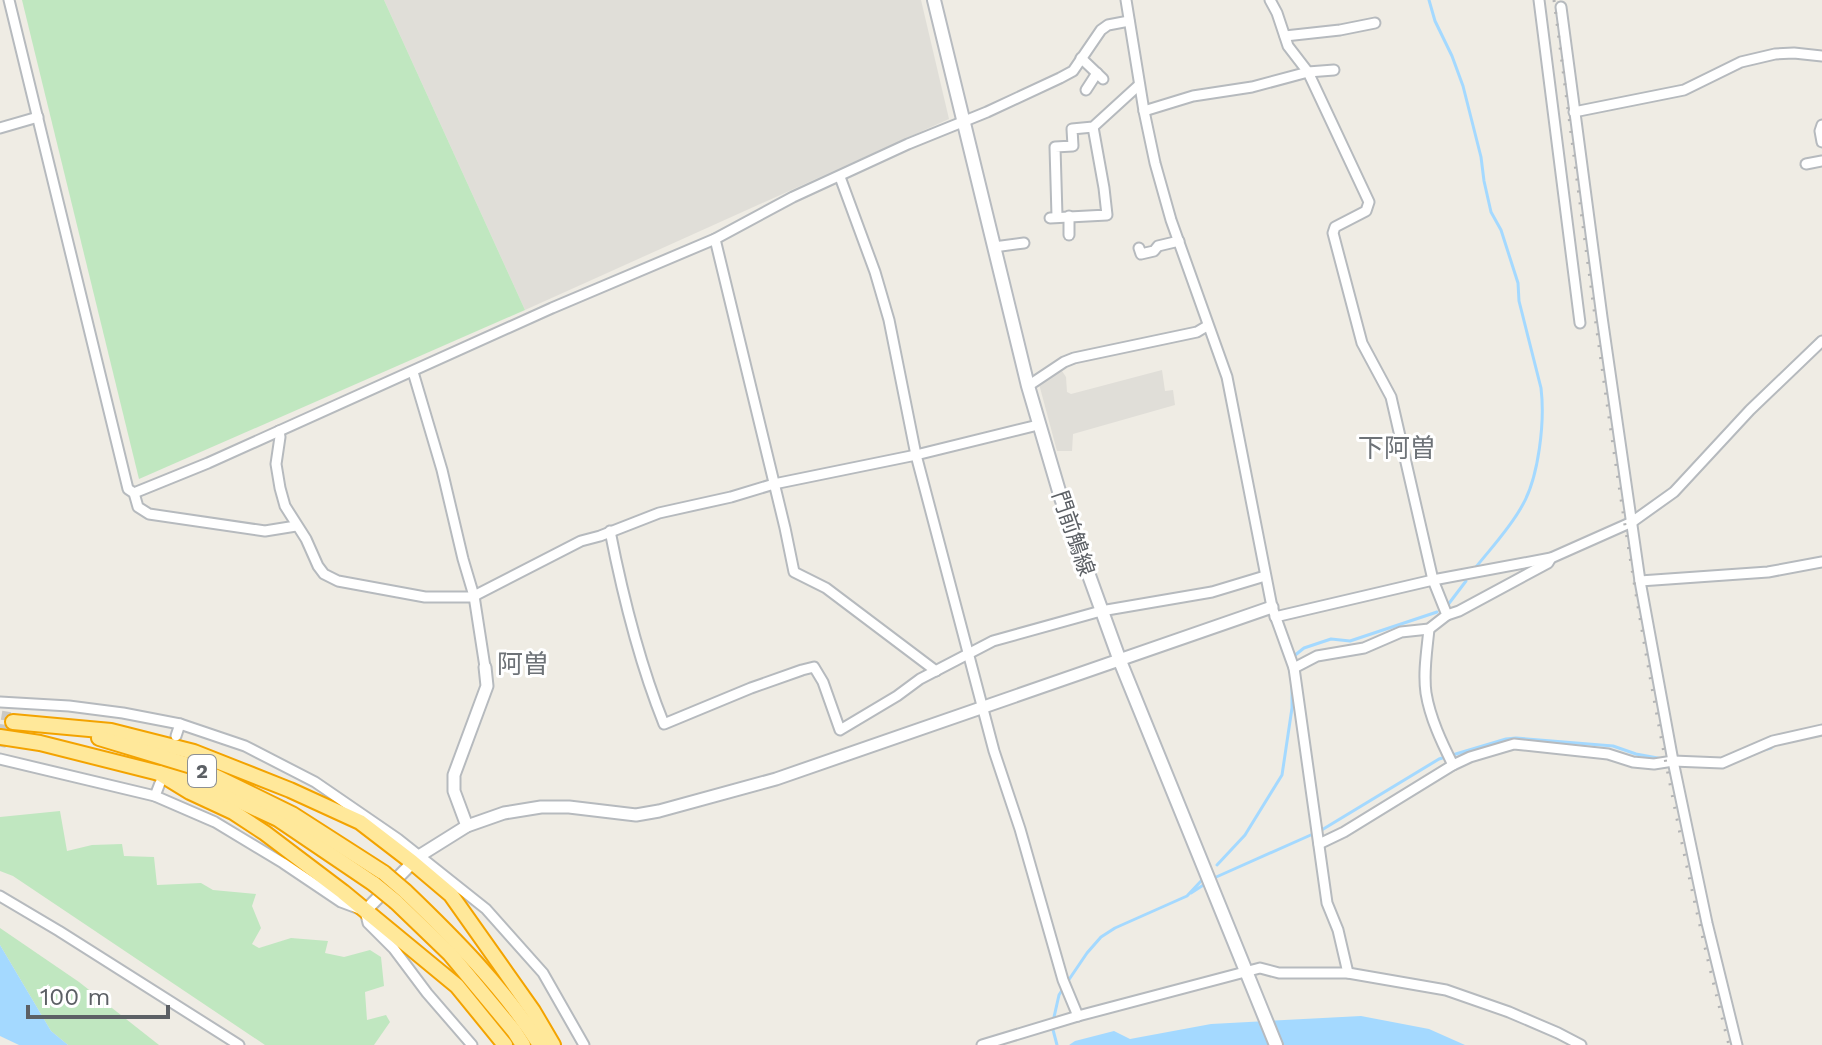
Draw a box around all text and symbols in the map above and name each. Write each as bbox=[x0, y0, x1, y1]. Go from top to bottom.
district label: 下阿曽 bbox=[1358, 433, 1436, 463]
street label: 門前鵤線 bbox=[1047, 487, 1100, 579]
district label: 阿曽 bbox=[497, 649, 549, 679]
road number: 2 bbox=[188, 755, 216, 787]
scale bar bbox=[28, 969, 168, 1019]
text: 100 m bbox=[40, 983, 110, 1011]

